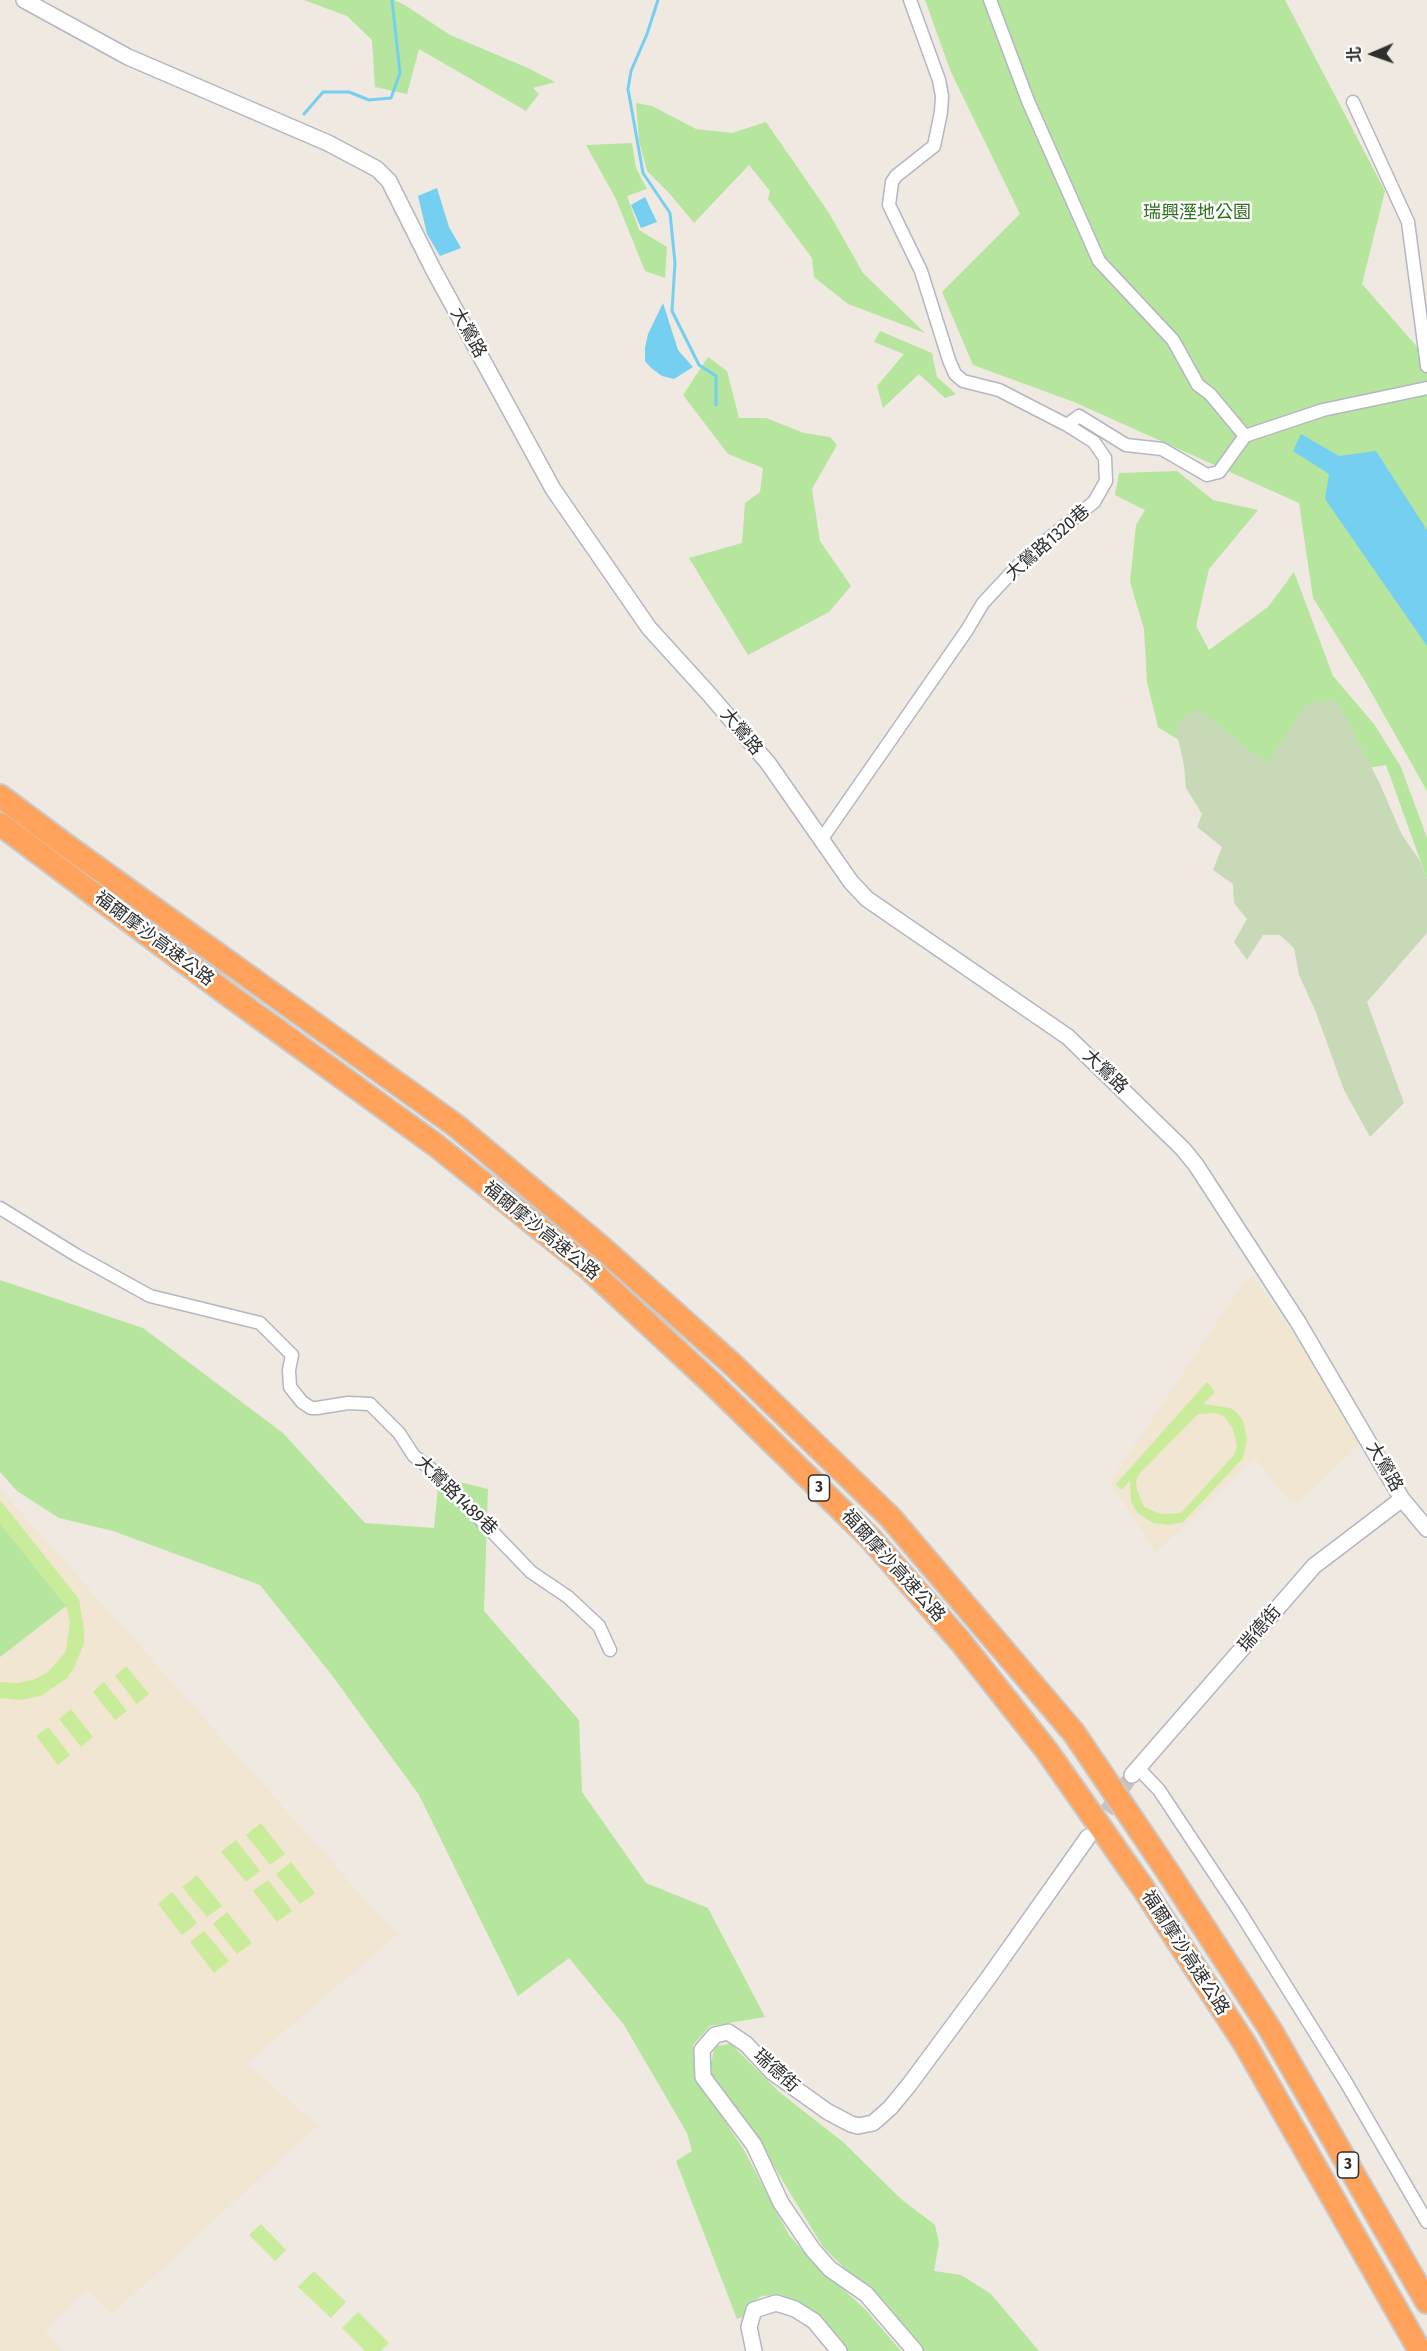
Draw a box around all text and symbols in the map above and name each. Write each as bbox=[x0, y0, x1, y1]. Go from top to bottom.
north arrow bbox=[1343, 24, 1403, 84]
text: 北 bbox=[1345, 46, 1364, 63]
park label: 瑞興溼地公園 bbox=[1143, 202, 1251, 224]
street label: 大鶯路 bbox=[445, 304, 491, 362]
street label: 大鶯路1320巷 bbox=[1002, 501, 1094, 585]
street label: 大鶯路 bbox=[715, 704, 767, 760]
street label: 福爾摩沙高速公路 bbox=[90, 887, 218, 991]
street label: 大鶯路 bbox=[1078, 1045, 1132, 1099]
street label: 福爾摩沙高速公路 bbox=[478, 1177, 604, 1285]
street label: 大鶯路 bbox=[1361, 1438, 1407, 1496]
street label: 大鶯路1489巷 bbox=[411, 1452, 501, 1540]
road number: 3 bbox=[808, 1475, 830, 1501]
street label: 福爾摩沙高速公路 bbox=[837, 1505, 949, 1627]
street label: 瑞德街 bbox=[1234, 1602, 1286, 1656]
street label: 福爾摩沙高速公路 bbox=[1137, 1887, 1233, 2019]
street label: 瑞德街 bbox=[749, 2045, 803, 2097]
road number: 3 bbox=[1338, 2152, 1358, 2178]

